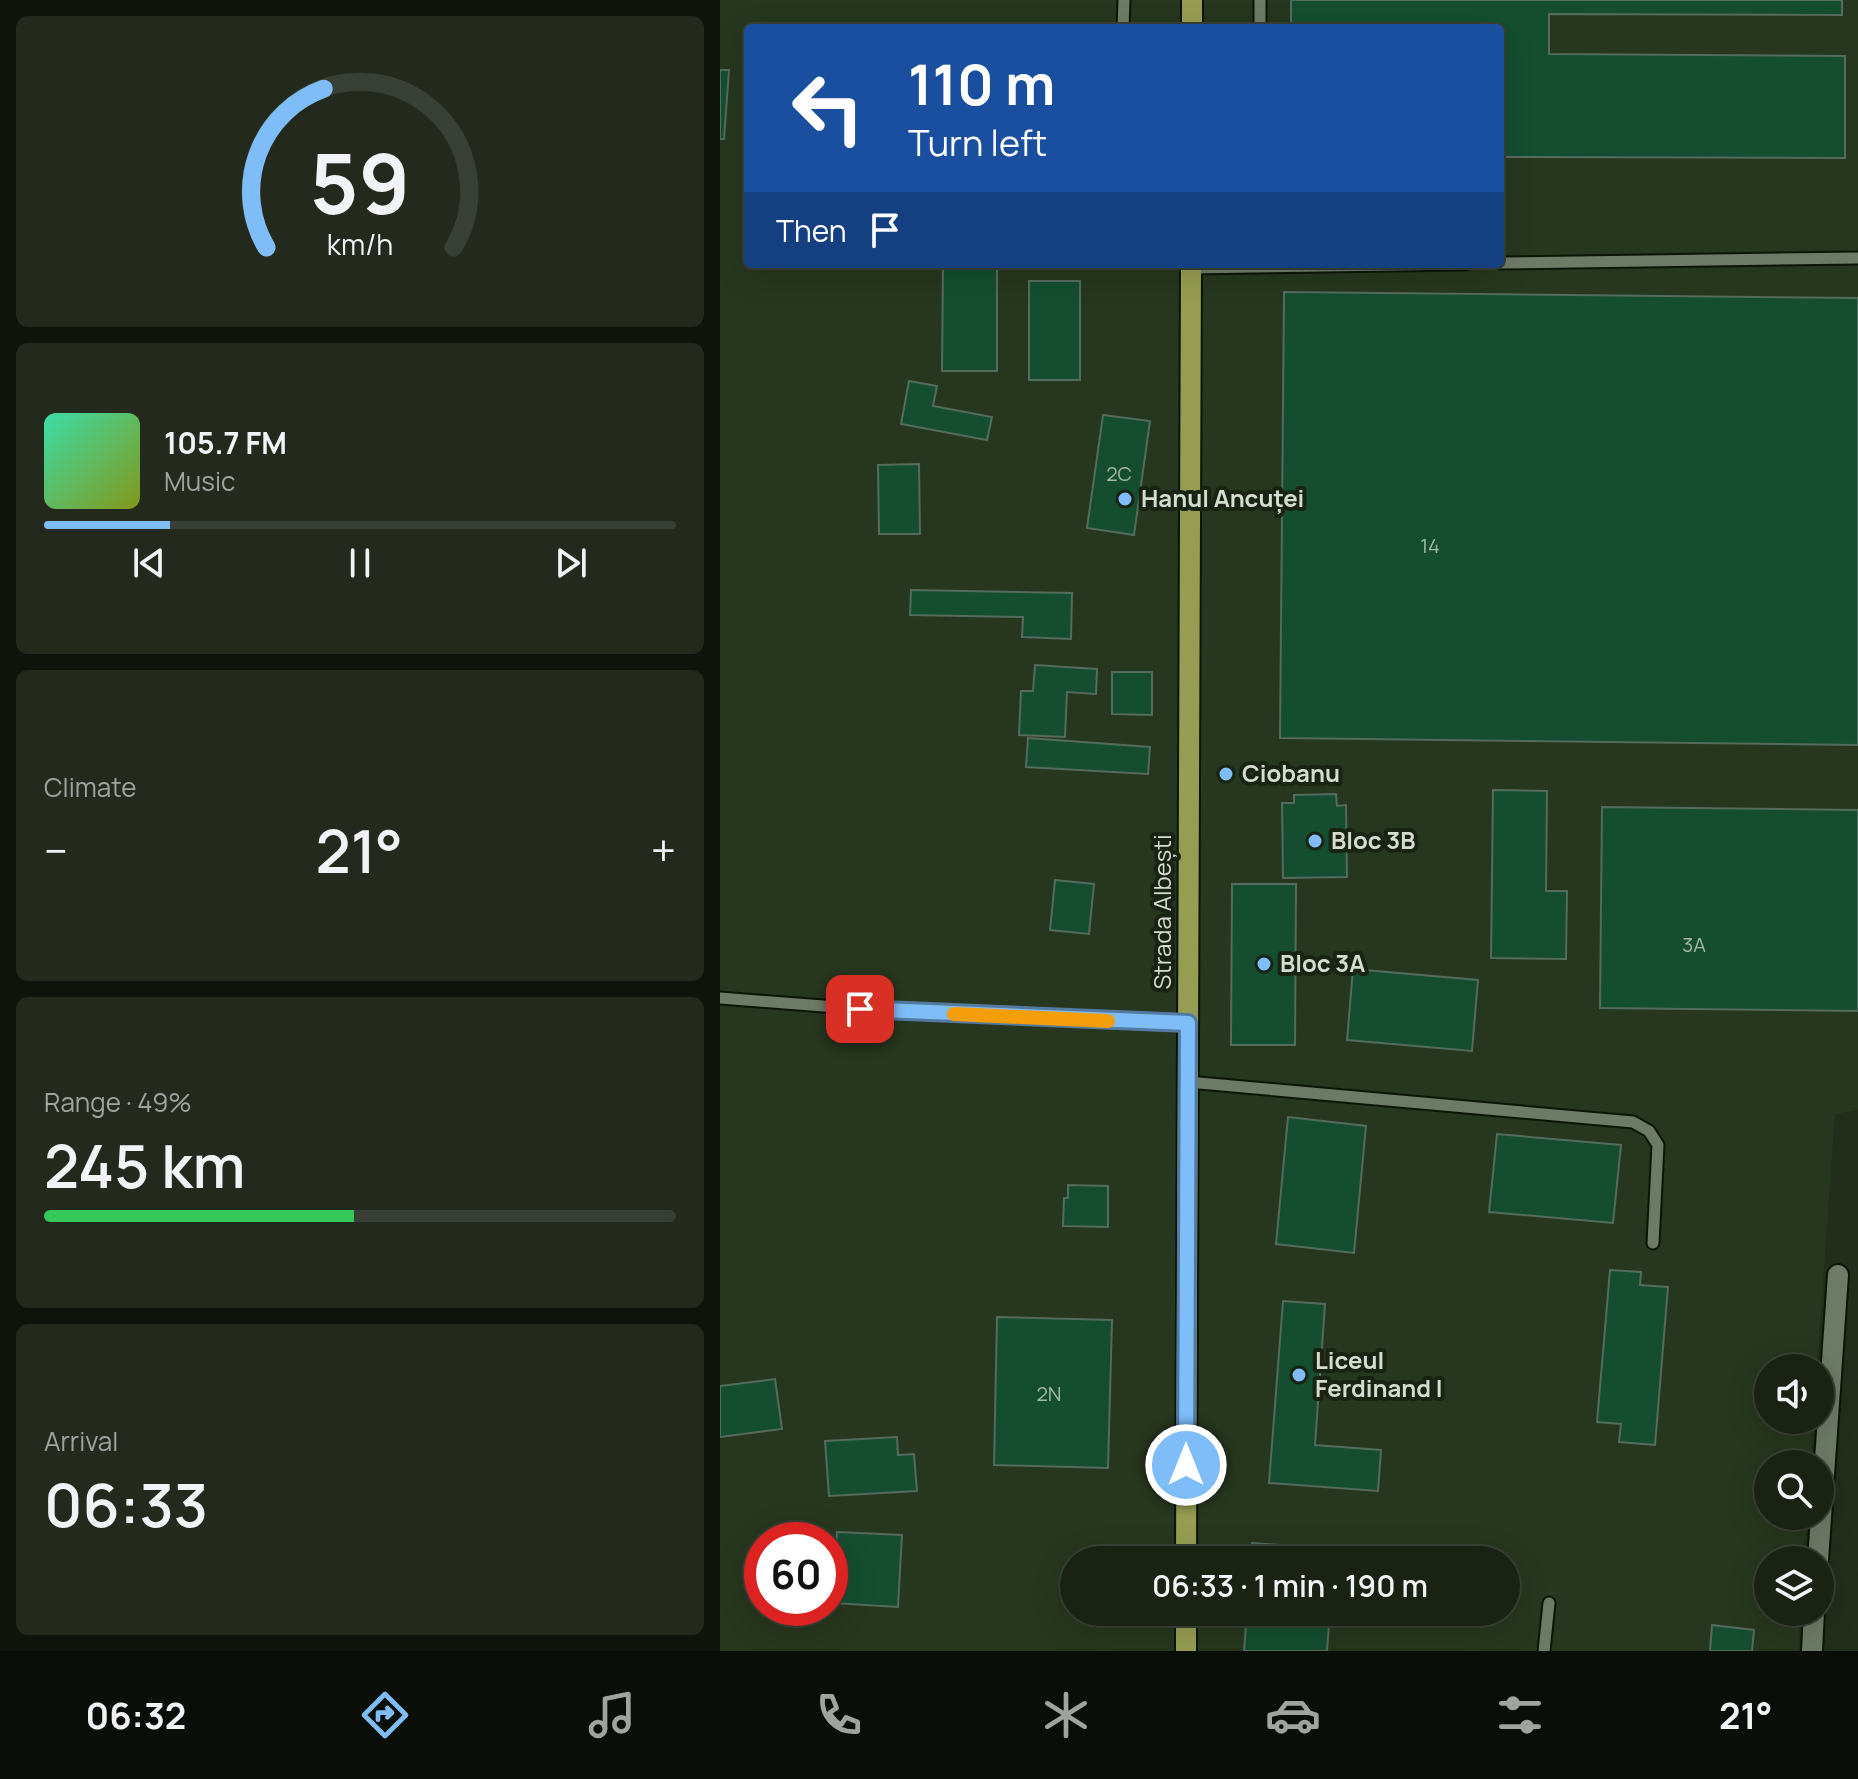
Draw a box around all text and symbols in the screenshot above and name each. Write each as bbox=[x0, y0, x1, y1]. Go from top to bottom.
text: 110 m bbox=[908, 45, 1055, 122]
icon: left bbox=[776, 56, 880, 160]
text: Turn left bbox=[908, 118, 1047, 167]
text: 59 bbox=[310, 124, 410, 238]
icon: arrive bbox=[863, 208, 907, 252]
text: Then bbox=[776, 210, 847, 251]
text: km/h bbox=[327, 225, 393, 264]
text: 105.7 FM bbox=[164, 422, 287, 463]
house number: 2C bbox=[1106, 460, 1132, 487]
text: Music bbox=[164, 463, 235, 499]
place label: Hanul Ancuței bbox=[1141, 481, 1304, 514]
marker: Hanul Ancuței bbox=[1116, 490, 1134, 508]
house number: 14 bbox=[1420, 532, 1440, 559]
icon: previous bbox=[127, 541, 171, 585]
icon: pause bbox=[338, 541, 382, 585]
icon: next bbox=[549, 541, 593, 585]
place label: Ciobanu bbox=[1242, 756, 1340, 789]
marker: Ciobanu bbox=[1217, 765, 1235, 783]
text: Climate bbox=[44, 769, 136, 805]
text: 21° bbox=[315, 809, 403, 891]
text: − bbox=[44, 820, 68, 880]
text: + bbox=[651, 820, 676, 880]
place label: Bloc 3B bbox=[1331, 823, 1415, 856]
marker: Bloc 3B bbox=[1306, 832, 1324, 850]
street label: Strada Albești bbox=[1145, 834, 1178, 990]
house number: 3A bbox=[1682, 931, 1706, 958]
place label: Bloc 3A bbox=[1280, 946, 1365, 979]
marker: Bloc 3A bbox=[1255, 955, 1273, 973]
pin bbox=[826, 975, 894, 1043]
icon: arrive bbox=[838, 987, 882, 1031]
text: Range · 49% bbox=[44, 1084, 192, 1120]
text: 245 km bbox=[44, 1124, 246, 1206]
place label: Liceul Ferdinand I bbox=[1315, 1343, 1443, 1404]
map controls bbox=[1754, 1354, 1834, 1626]
button: sound bbox=[1754, 1354, 1834, 1434]
marker: Liceul Ferdinand I bbox=[1290, 1366, 1308, 1384]
house number: 2N bbox=[1036, 1380, 1062, 1407]
text: Arrival bbox=[44, 1423, 118, 1459]
position arrow bbox=[1144, 1423, 1228, 1507]
button: search bbox=[1754, 1450, 1834, 1530]
text: 06:33 bbox=[44, 1463, 208, 1545]
speed limit sign: 60 bbox=[744, 1522, 848, 1626]
button: layers bbox=[1754, 1546, 1834, 1626]
text: 06:33 · 1 min · 190 m bbox=[1152, 1565, 1428, 1606]
icon: directions bbox=[357, 1687, 413, 1743]
icon: music bbox=[584, 1687, 640, 1743]
icon: phone bbox=[811, 1687, 867, 1743]
icon: climate bbox=[1038, 1687, 1094, 1743]
icon: car bbox=[1265, 1687, 1321, 1743]
icon: filters bbox=[1492, 1687, 1548, 1743]
text: 06:32 bbox=[85, 1691, 186, 1740]
text: 21° bbox=[1719, 1691, 1772, 1740]

